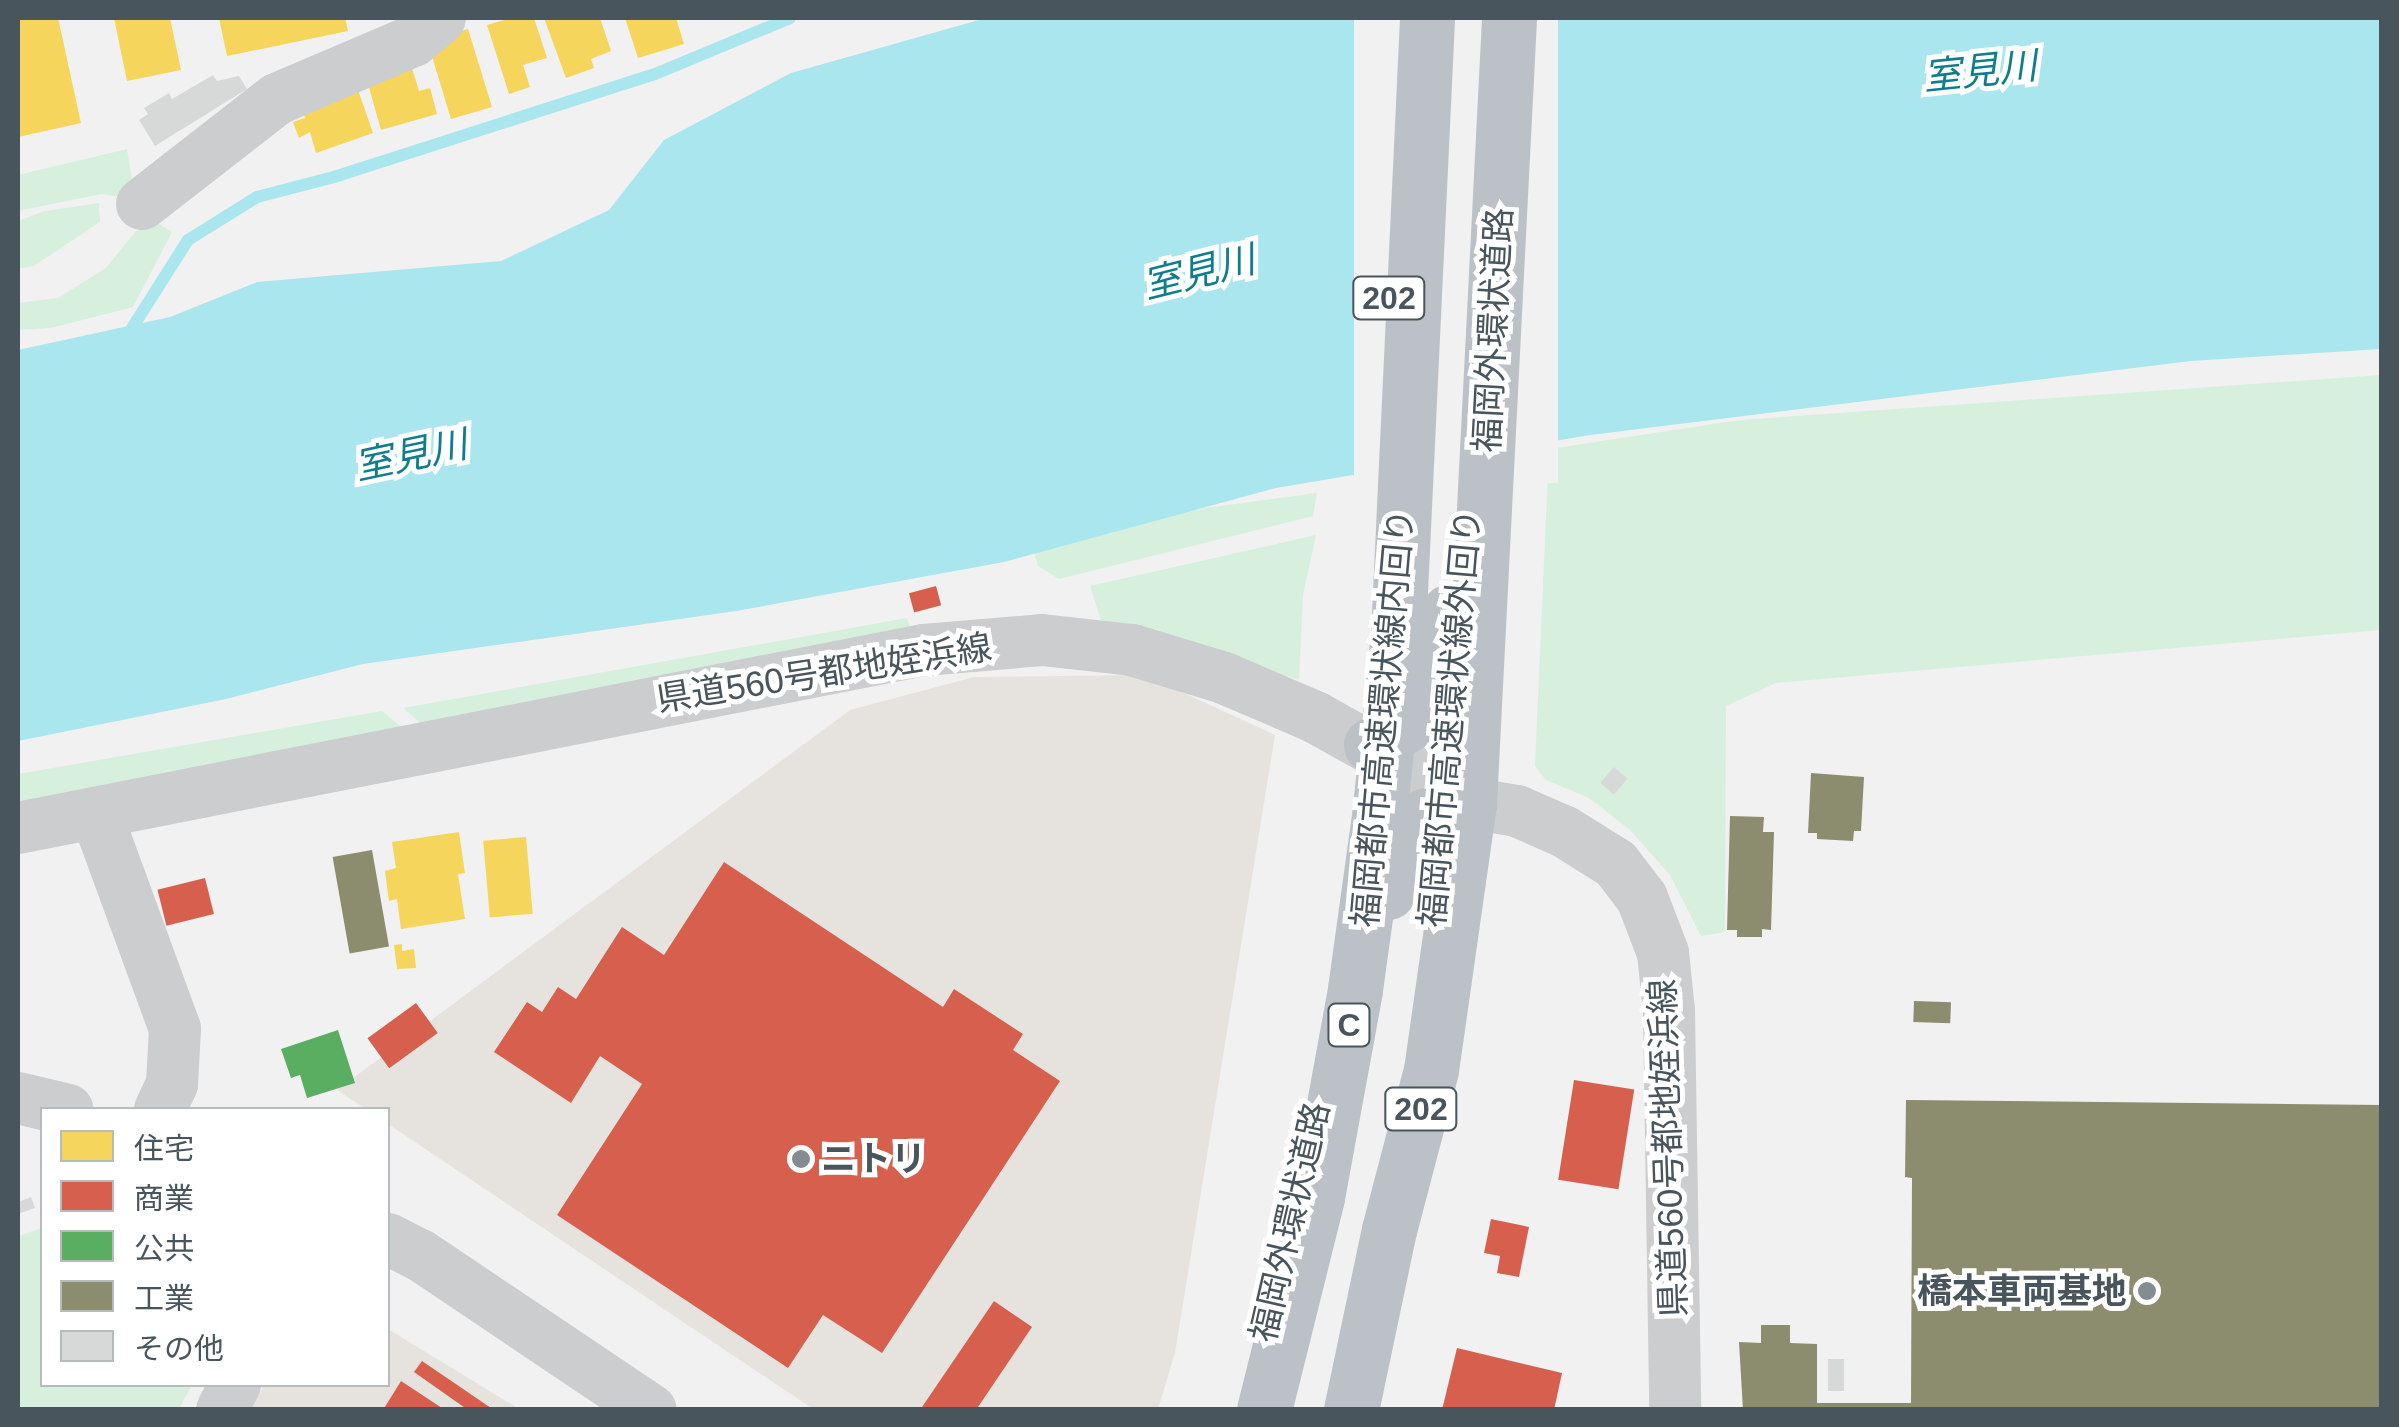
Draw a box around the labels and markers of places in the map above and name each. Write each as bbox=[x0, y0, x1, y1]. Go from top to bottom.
place label: ニトリ bbox=[821, 1138, 926, 1180]
marker: ニトリ bbox=[790, 1148, 812, 1170]
place label: 橋本車両基地 bbox=[1917, 1270, 2127, 1312]
marker: 橋本車両基地 bbox=[2136, 1280, 2158, 1302]

